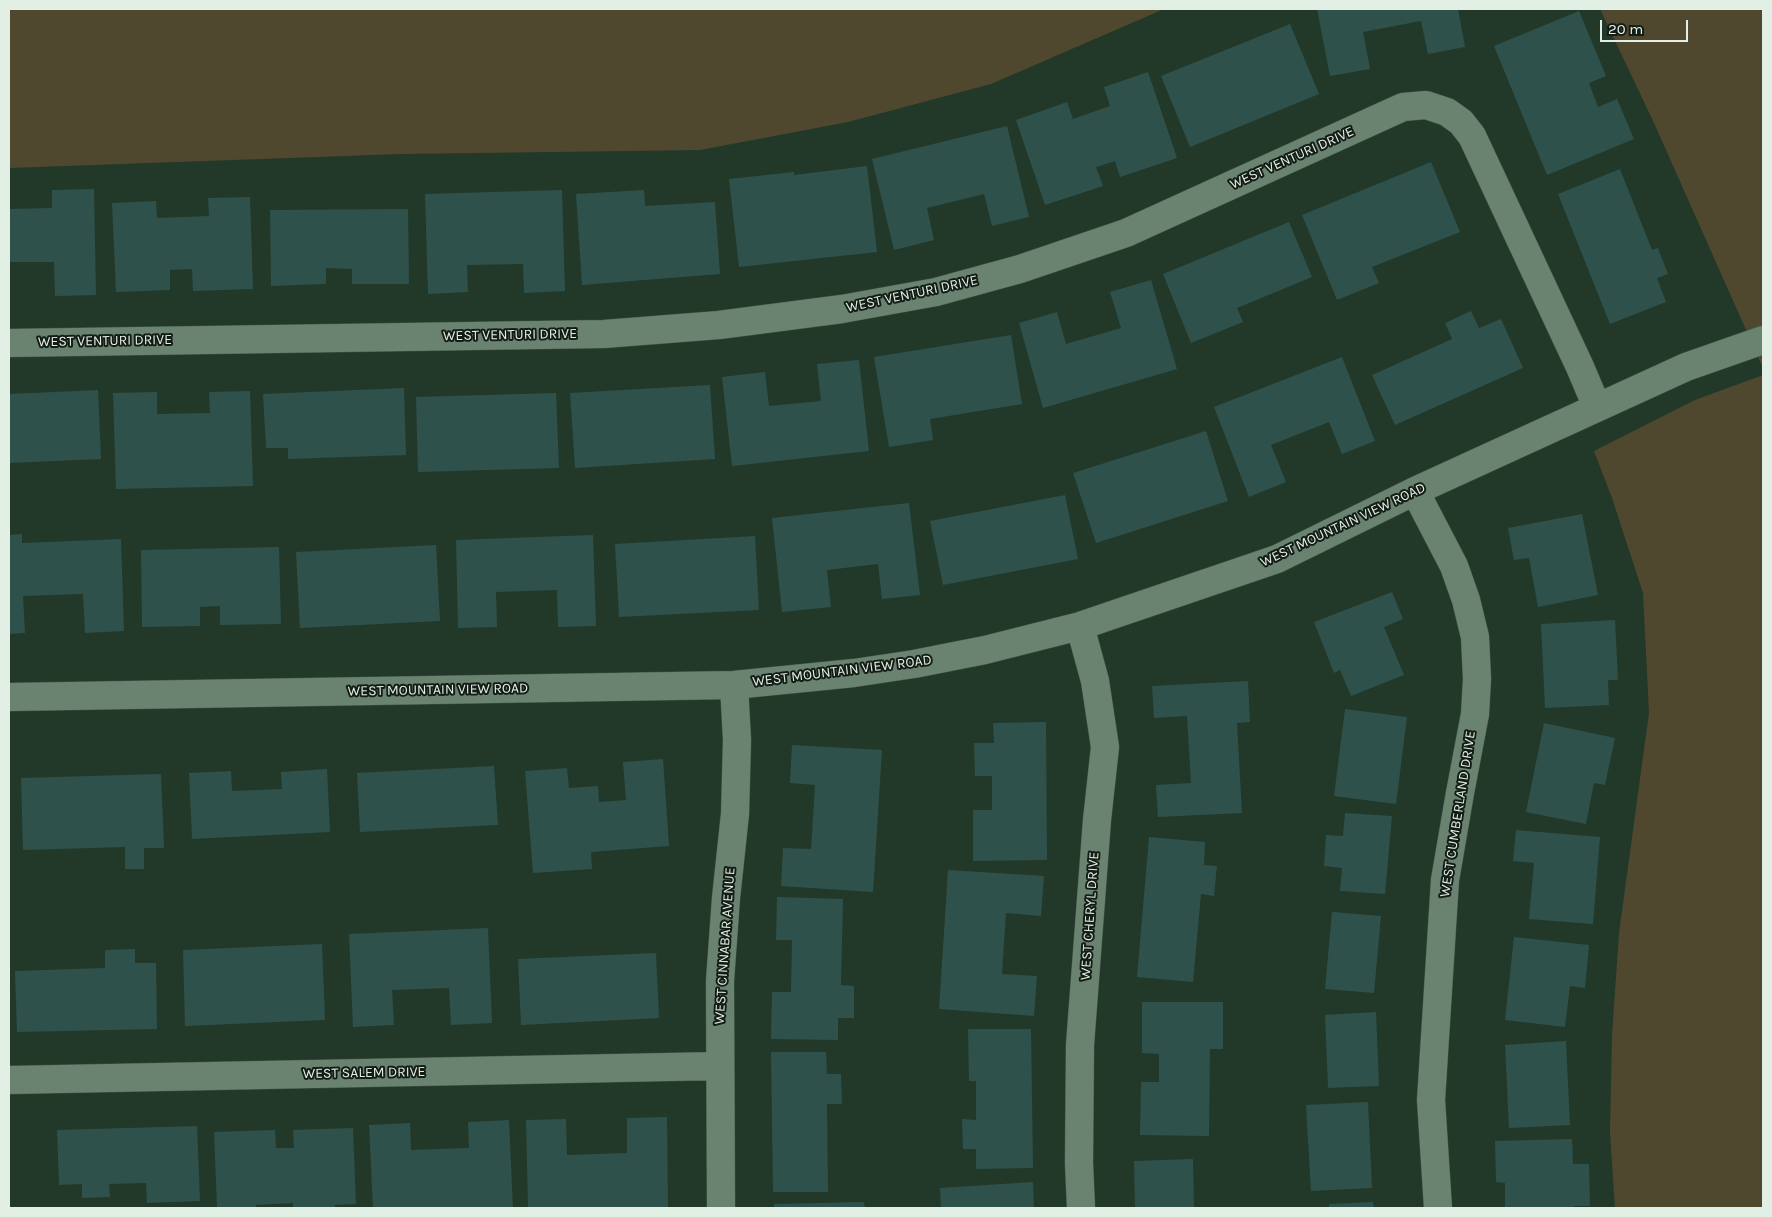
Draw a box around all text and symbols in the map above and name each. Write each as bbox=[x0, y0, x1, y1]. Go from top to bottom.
scale bar bbox=[1602, 10, 1690, 42]
text: 20 m bbox=[1608, 20, 1643, 38]
street label: WEST VENTURI DRIVE bbox=[1227, 123, 1357, 193]
street label: WEST VENTURI DRIVE bbox=[845, 272, 979, 316]
street label: WEST VENTURI DRIVE bbox=[443, 325, 577, 345]
street label: WEST VENTURI DRIVE bbox=[38, 331, 172, 351]
street label: WEST MOUNTAIN VIEW ROAD bbox=[1258, 479, 1428, 571]
street label: WEST MOUNTAIN VIEW ROAD bbox=[751, 652, 933, 690]
street label: WEST MOUNTAIN VIEW ROAD bbox=[348, 680, 528, 700]
street label: WEST CUMBERLAND DRIVE bbox=[1437, 730, 1479, 898]
street label: WEST CHERYL DRIVE bbox=[1077, 851, 1103, 981]
street label: WEST CINNABAR AVENUE bbox=[711, 867, 739, 1025]
street label: WEST SALEM DRIVE bbox=[302, 1064, 426, 1082]

